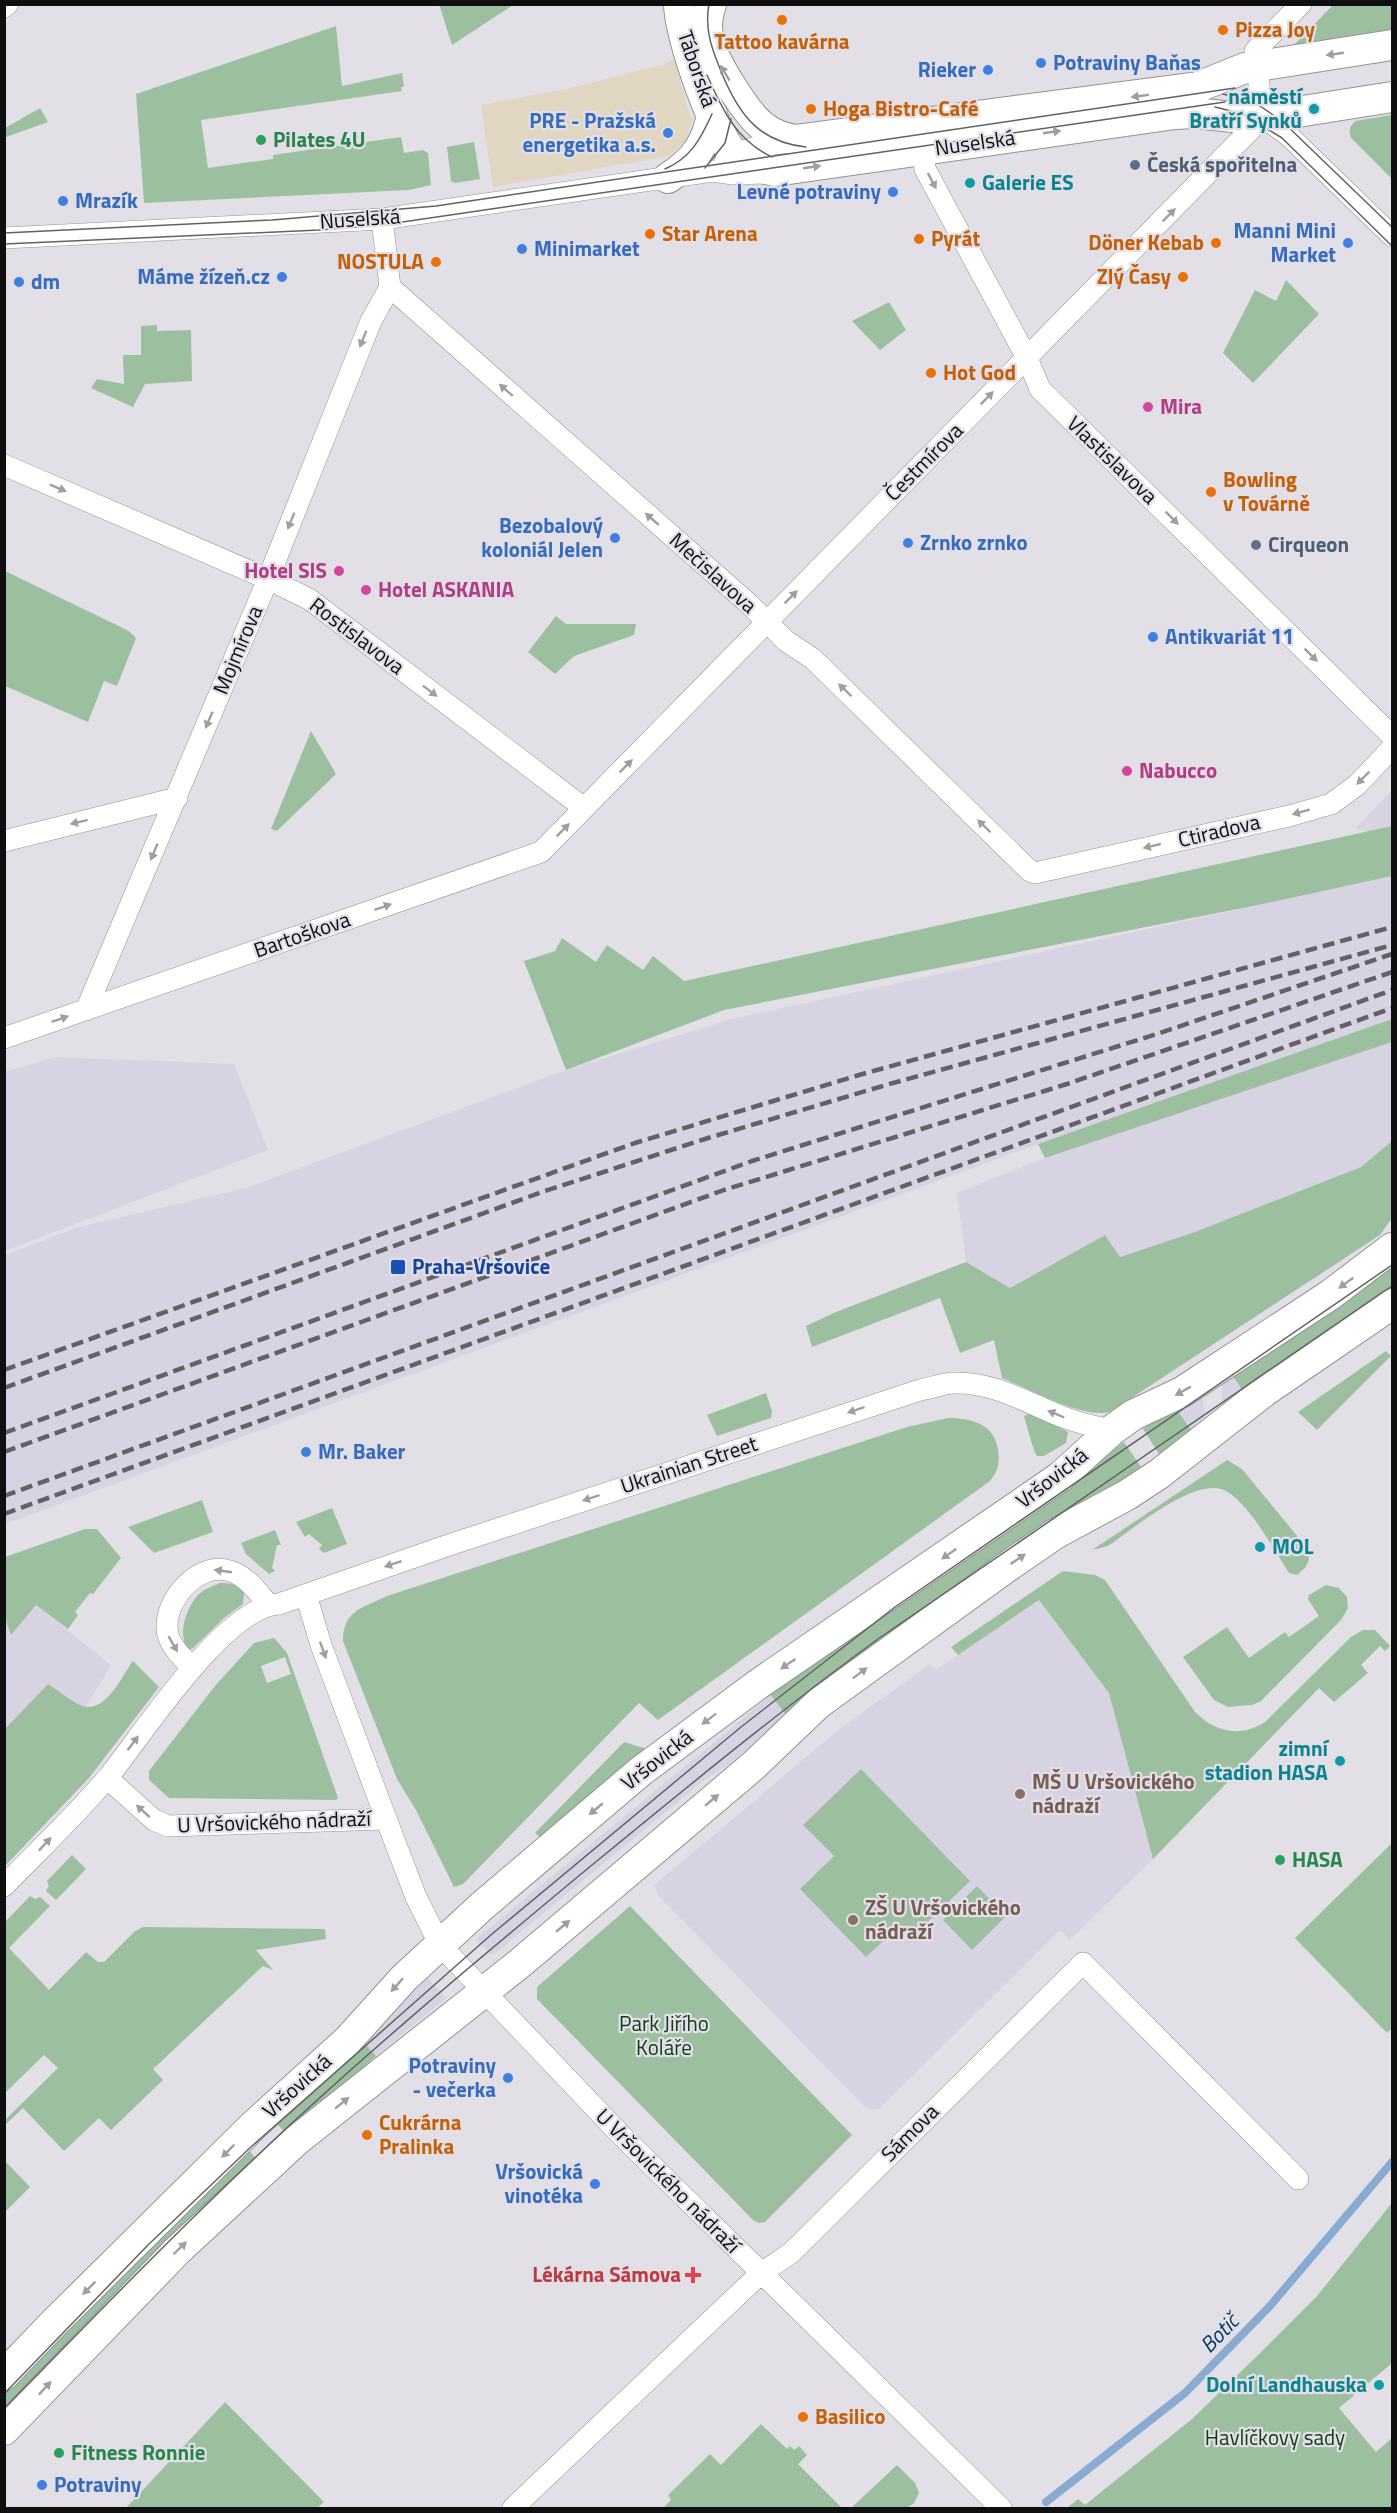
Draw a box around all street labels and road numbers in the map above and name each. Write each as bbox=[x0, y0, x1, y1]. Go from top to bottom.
street label: Táborská bbox=[670, 26, 726, 112]
street label: Nuselská bbox=[933, 120, 1018, 163]
street label: Nuselská bbox=[318, 199, 402, 237]
street label: Vlastislavova bbox=[1060, 408, 1166, 511]
street label: Čestmírova bbox=[877, 414, 970, 508]
street label: Mečislavova bbox=[663, 524, 765, 621]
street label: Rostislavova bbox=[303, 589, 412, 682]
street label: Mojmírova bbox=[204, 600, 270, 699]
street label: Ctiradova bbox=[1174, 805, 1264, 855]
street label: Bartoškova bbox=[249, 902, 355, 965]
street label: Ukrainian Street bbox=[616, 1427, 762, 1501]
street label: Vršovická bbox=[1008, 1438, 1095, 1516]
street label: Vršovická bbox=[613, 1720, 700, 1798]
street label: U Vršovického nádraží bbox=[177, 1802, 373, 1840]
street label: Vršovická bbox=[254, 2045, 339, 2125]
street label: Sámova bbox=[873, 2096, 946, 2169]
street label: U Vršovického nádraží bbox=[589, 2100, 750, 2261]

